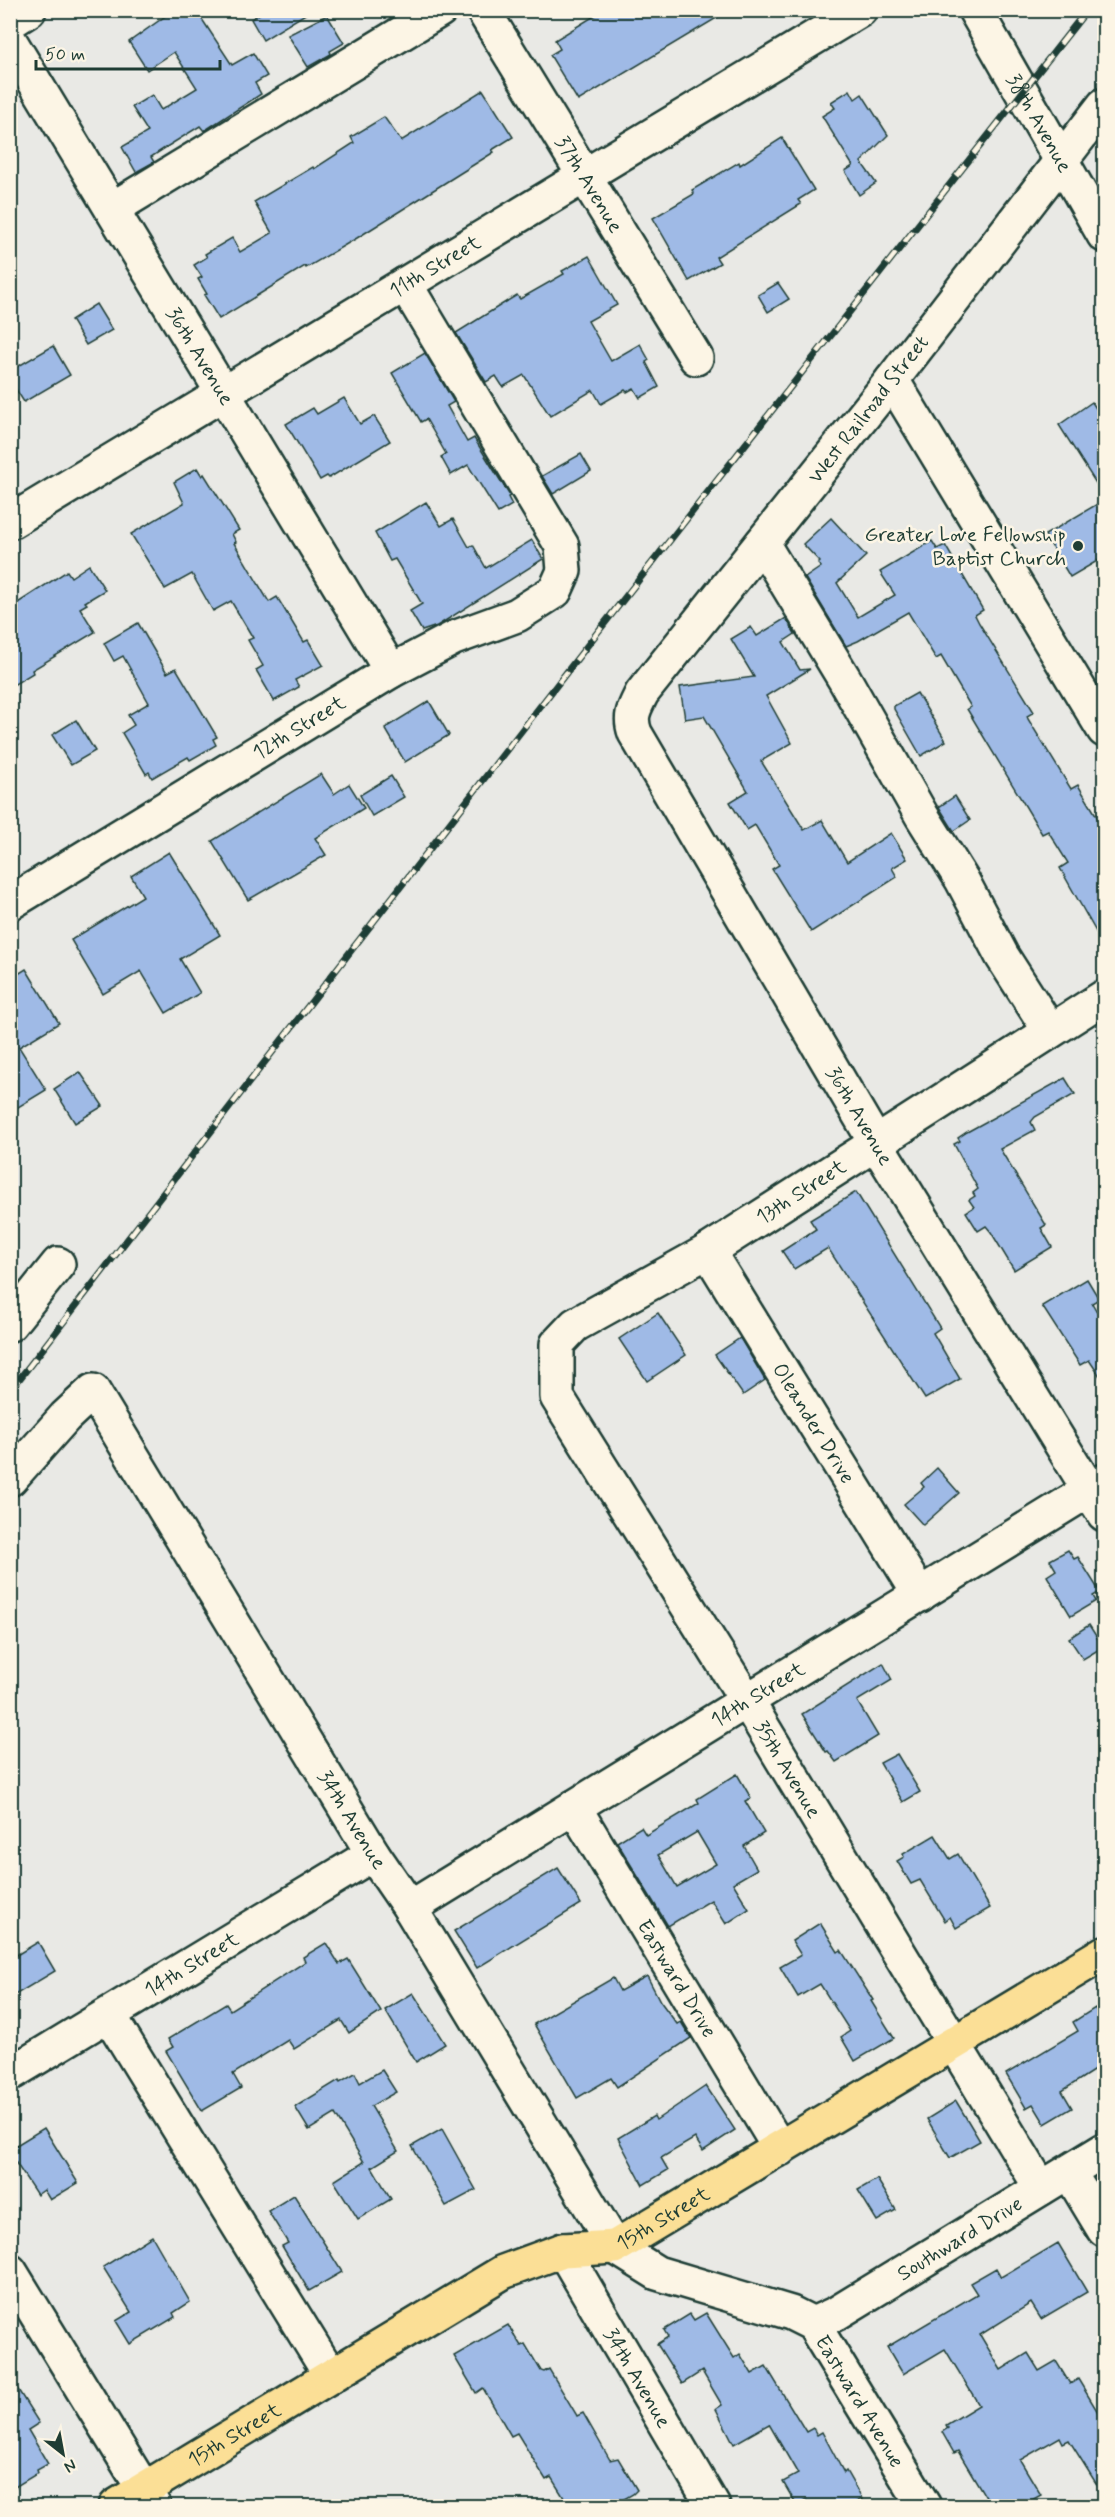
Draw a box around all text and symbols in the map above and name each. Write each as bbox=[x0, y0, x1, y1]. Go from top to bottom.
scale bar bbox=[36, 33, 220, 71]
text: 50 m bbox=[45, 43, 85, 67]
street label: 38th Avenue bbox=[999, 68, 1078, 178]
street label: 37th Avenue bbox=[548, 131, 629, 238]
street label: 11th Street bbox=[384, 228, 487, 305]
street label: 36th Avenue bbox=[159, 302, 240, 411]
street label: West Railroad Street bbox=[802, 330, 936, 490]
place label: Greater Love Fellowship Baptist Church bbox=[864, 521, 1066, 573]
marker: Greater Love Fellowship Baptist Church bbox=[1071, 539, 1085, 553]
street label: 12th Street bbox=[248, 689, 351, 767]
street label: 36th Avenue bbox=[819, 1062, 899, 1171]
street label: 13th Street bbox=[751, 1153, 852, 1232]
street label: Oleander Drive bbox=[765, 1358, 861, 1489]
street label: 14th Street bbox=[706, 1655, 811, 1735]
street label: 35th Avenue bbox=[747, 1715, 827, 1824]
street label: 34th Avenue bbox=[311, 1765, 393, 1875]
street label: Eastward Drive bbox=[630, 1914, 723, 2043]
street label: 14th Street bbox=[139, 1925, 245, 2004]
street label: 15th Street bbox=[611, 2180, 716, 2258]
street label: Southward Drive bbox=[892, 2190, 1028, 2288]
street label: 34th Avenue bbox=[597, 2323, 677, 2433]
street label: Eastward Avenue bbox=[808, 2330, 910, 2473]
street label: 15th Street bbox=[183, 2396, 287, 2474]
north arrow bbox=[33, 2424, 93, 2484]
text: N bbox=[60, 2454, 80, 2477]

